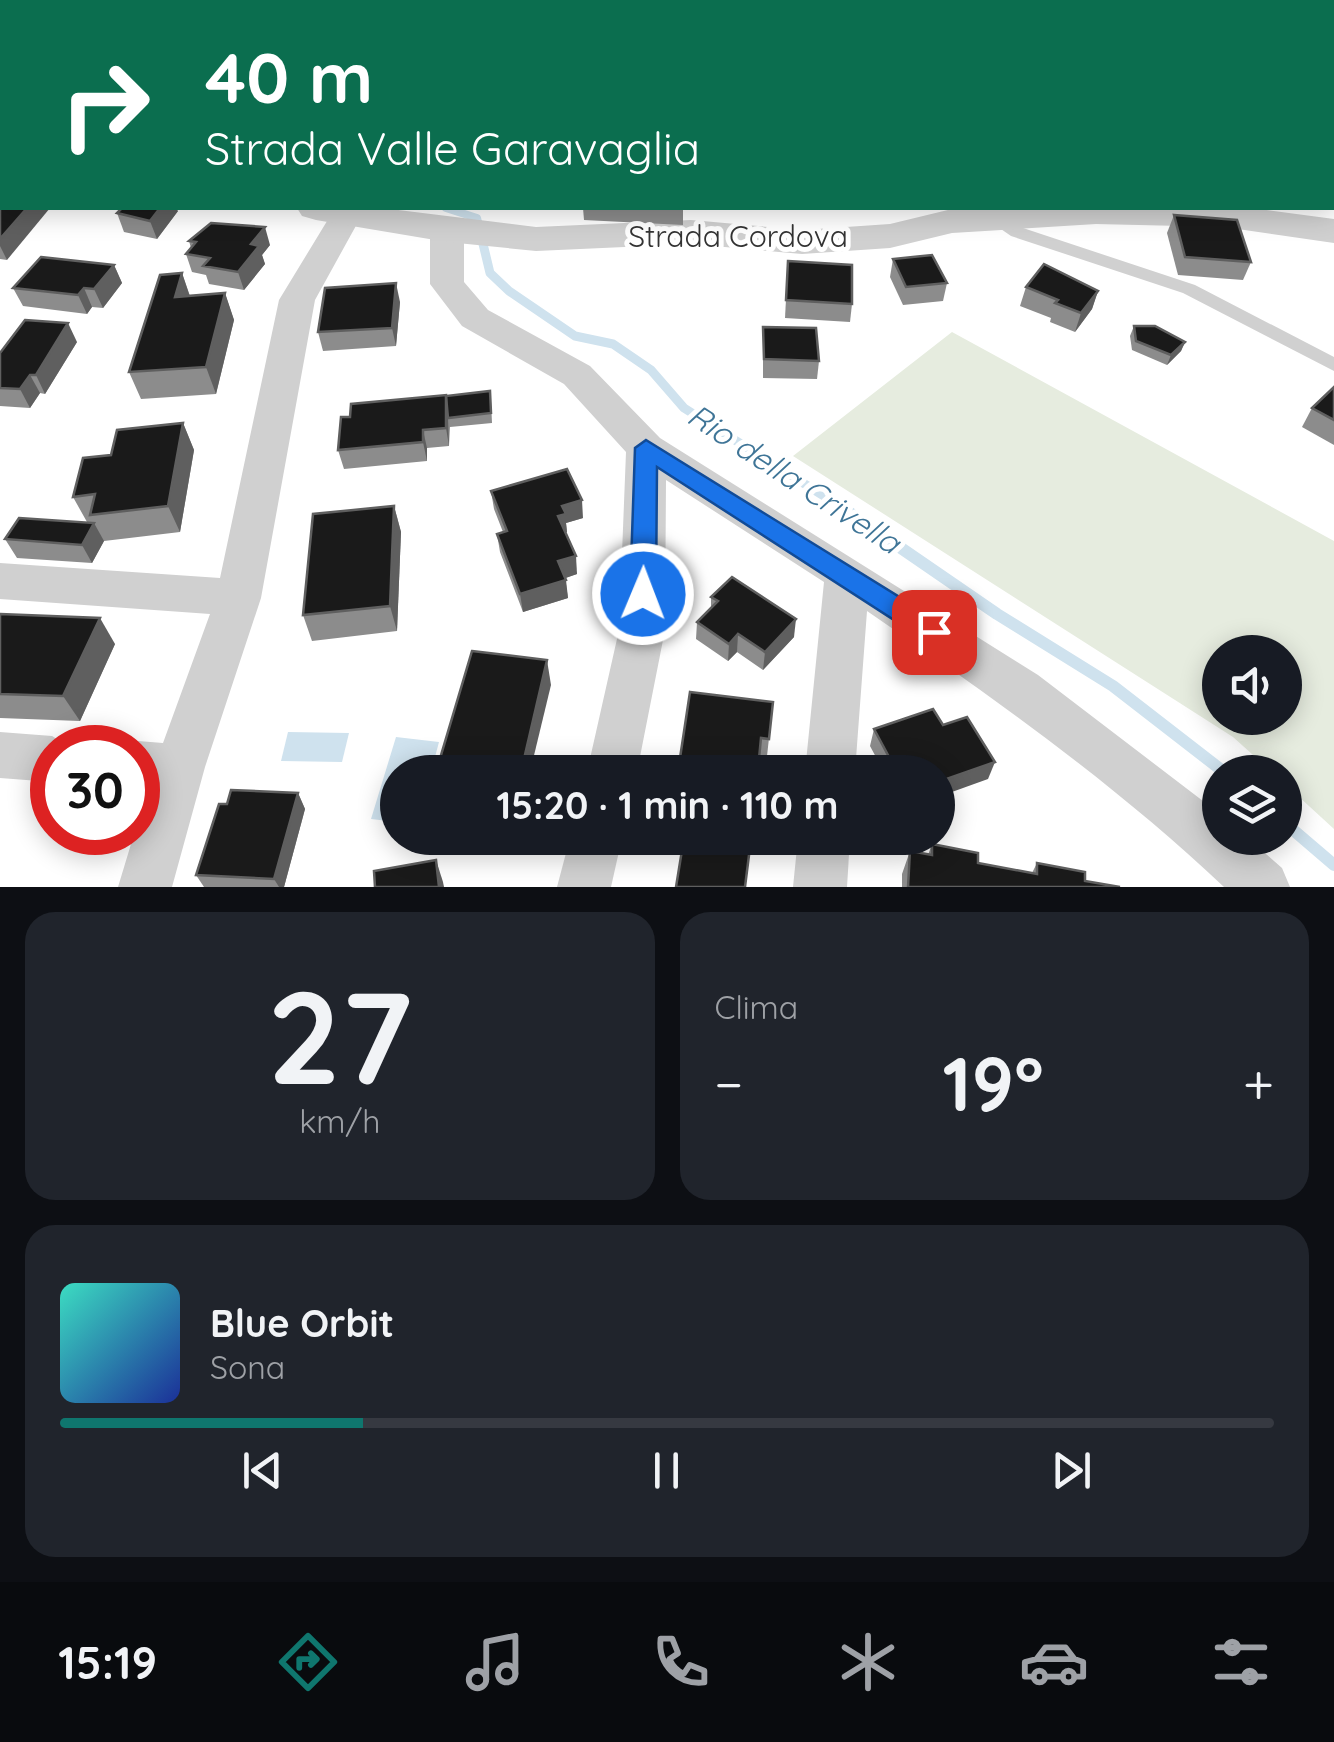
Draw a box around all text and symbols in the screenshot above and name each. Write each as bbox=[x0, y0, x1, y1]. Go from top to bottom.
text: 40 m bbox=[205, 33, 373, 121]
icon: right bbox=[40, 40, 170, 170]
text: Strada Valle Garavaglia bbox=[205, 120, 700, 176]
street label: Strada Cordova bbox=[628, 217, 848, 255]
water label: Rio della Crivella bbox=[681, 394, 910, 563]
position arrow bbox=[591, 542, 695, 646]
pin bbox=[892, 590, 977, 675]
icon: arrive bbox=[907, 605, 962, 660]
map controls bbox=[1202, 635, 1302, 855]
button: sound bbox=[1202, 635, 1302, 735]
speed limit sign: 30 bbox=[30, 725, 160, 855]
button: layers bbox=[1202, 755, 1302, 855]
text: 15:20 · 1 min · 110 m bbox=[496, 781, 839, 829]
text: 27 bbox=[267, 954, 412, 1117]
text: Clima bbox=[715, 987, 798, 1027]
text: 19° bbox=[942, 1036, 1044, 1130]
text: − bbox=[715, 1049, 743, 1118]
text: + bbox=[1243, 1049, 1274, 1118]
text: km/h bbox=[299, 1101, 380, 1141]
text: Blue Orbit bbox=[210, 1299, 394, 1347]
text: Sona bbox=[210, 1347, 285, 1387]
icon: previous bbox=[235, 1443, 290, 1498]
icon: pause bbox=[639, 1443, 694, 1498]
icon: next bbox=[1044, 1443, 1099, 1498]
icon: directions bbox=[273, 1627, 343, 1697]
icon: music bbox=[460, 1627, 530, 1697]
icon: phone bbox=[646, 1627, 716, 1697]
icon: climate bbox=[833, 1627, 903, 1697]
icon: car bbox=[1019, 1627, 1089, 1697]
icon: filters bbox=[1206, 1627, 1276, 1697]
text: 15:19 bbox=[58, 1634, 157, 1690]

